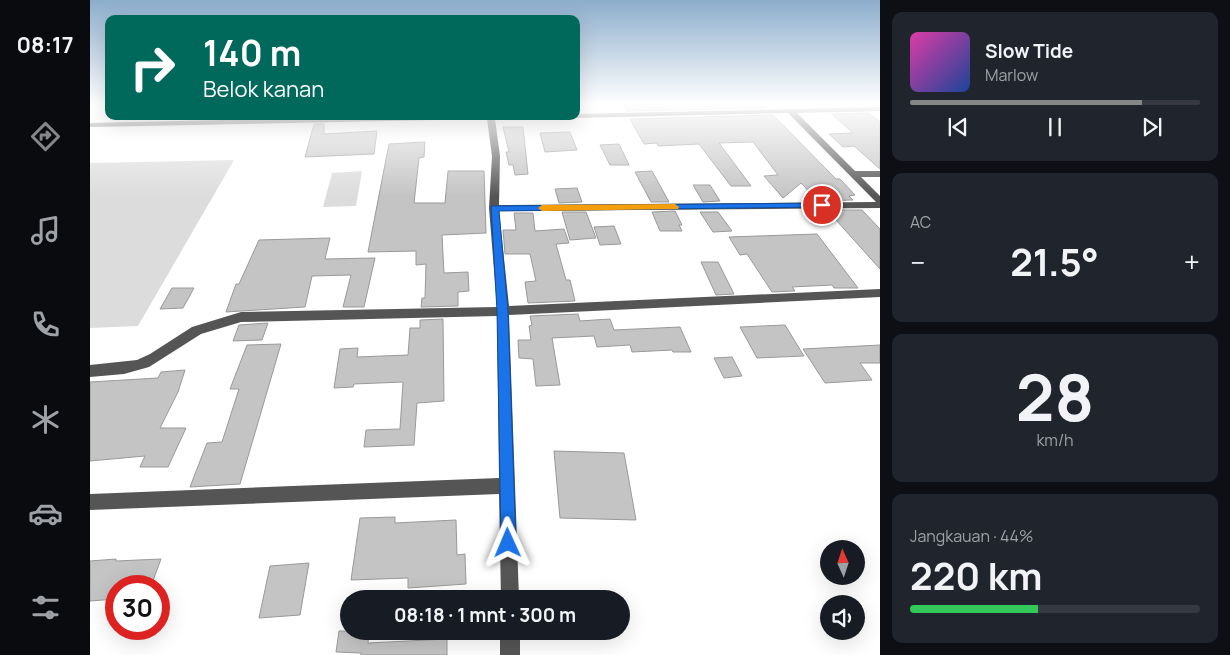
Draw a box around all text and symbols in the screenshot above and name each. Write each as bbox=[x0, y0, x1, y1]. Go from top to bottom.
text: 140 m bbox=[203, 29, 301, 77]
text: 08:17 bbox=[17, 30, 73, 60]
icon: right bbox=[120, 35, 185, 100]
text: Slow Tide bbox=[985, 38, 1073, 64]
text: Marlow bbox=[985, 64, 1038, 86]
text: Belok kanan bbox=[203, 74, 324, 104]
icon: previous bbox=[944, 113, 972, 141]
icon: pause bbox=[1041, 113, 1069, 141]
icon: next bbox=[1138, 113, 1166, 141]
icon: directions bbox=[28, 119, 63, 154]
pin bbox=[801, 184, 843, 226]
icon: arrive bbox=[808, 191, 836, 219]
text: AC bbox=[910, 211, 931, 233]
icon: music bbox=[28, 213, 63, 248]
text: 21.5° bbox=[1010, 235, 1099, 287]
text: − bbox=[910, 243, 925, 281]
text: + bbox=[1184, 243, 1200, 281]
icon: phone bbox=[28, 307, 63, 342]
text: 28 bbox=[1016, 352, 1094, 441]
icon: climate bbox=[28, 402, 63, 437]
text: km/h bbox=[1036, 429, 1074, 451]
icon: car bbox=[28, 496, 63, 531]
position arrow bbox=[481, 516, 533, 568]
text: Jangkauan · 44% bbox=[910, 525, 1033, 547]
north arrow bbox=[820, 540, 865, 585]
map controls bbox=[820, 540, 865, 640]
text: 220 km bbox=[910, 549, 1042, 601]
speed limit sign: 30 bbox=[105, 575, 170, 640]
icon: filters bbox=[28, 590, 63, 625]
button: sound bbox=[820, 595, 865, 640]
text: 08:18 · 1 mnt · 300 m bbox=[394, 602, 576, 628]

